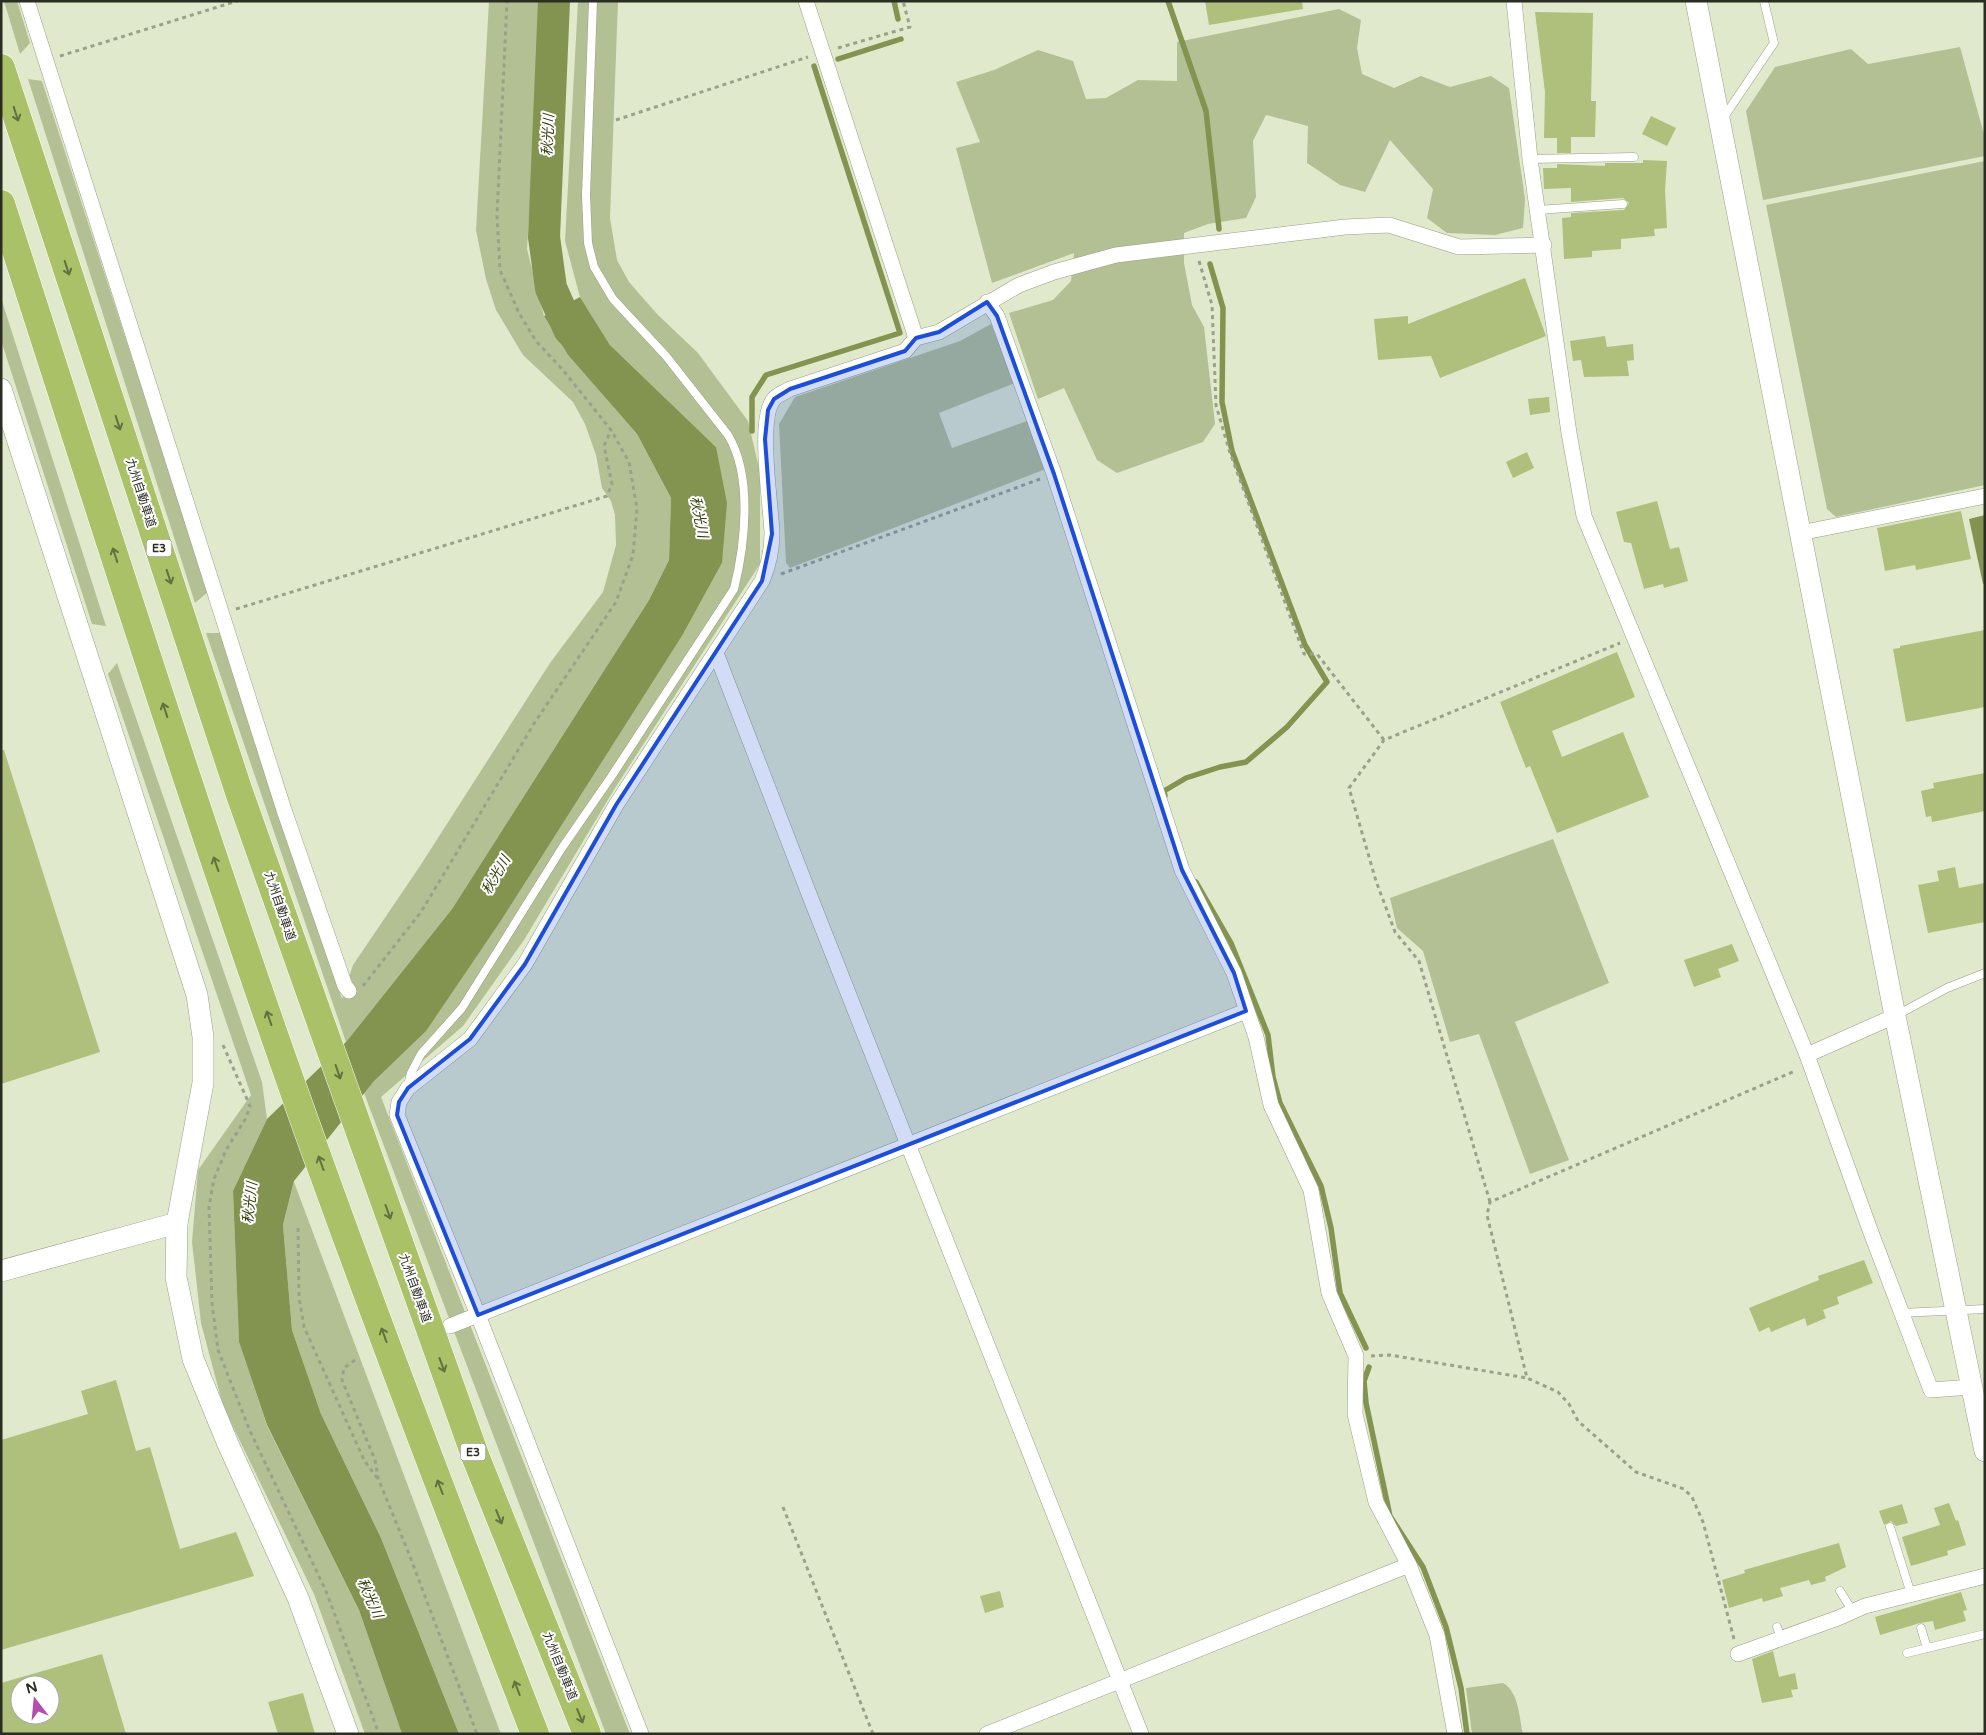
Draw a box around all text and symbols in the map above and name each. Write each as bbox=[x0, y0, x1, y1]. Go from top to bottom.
one-way arrow bbox=[12, 106, 22, 122]
water label: 秋光川 bbox=[538, 112, 558, 156]
one-way arrow bbox=[63, 260, 73, 276]
one-way arrow bbox=[114, 414, 123, 430]
street label: 九州自動車道 bbox=[123, 457, 159, 529]
water label: 秋光川 bbox=[687, 495, 712, 541]
road number: E3 bbox=[146, 540, 172, 556]
one-way arrow bbox=[110, 548, 119, 564]
one-way arrow bbox=[165, 569, 174, 584]
one-way arrow bbox=[160, 703, 169, 718]
water label: 秋光川 bbox=[478, 851, 515, 897]
one-way arrow bbox=[211, 857, 220, 872]
street label: 九州自動車道 bbox=[262, 870, 298, 942]
one-way arrow bbox=[264, 1011, 273, 1026]
one-way arrow bbox=[334, 1064, 343, 1079]
one-way arrow bbox=[316, 1156, 325, 1171]
water label: 秋光川 bbox=[239, 1179, 261, 1225]
one-way arrow bbox=[384, 1204, 393, 1219]
street label: 九州自動車道 bbox=[396, 1252, 434, 1324]
one-way arrow bbox=[379, 1328, 388, 1343]
one-way arrow bbox=[438, 1357, 447, 1372]
road number: E3 bbox=[460, 1444, 486, 1460]
one-way arrow bbox=[435, 1480, 444, 1496]
one-way arrow bbox=[495, 1509, 505, 1524]
water label: 秋光川 bbox=[354, 1575, 387, 1622]
street label: 九州自動車道 bbox=[540, 1630, 580, 1702]
north arrow bbox=[10, 1675, 60, 1725]
text: N bbox=[24, 1678, 39, 1698]
one-way arrow bbox=[512, 1681, 521, 1696]
one-way arrow bbox=[576, 1708, 585, 1723]

